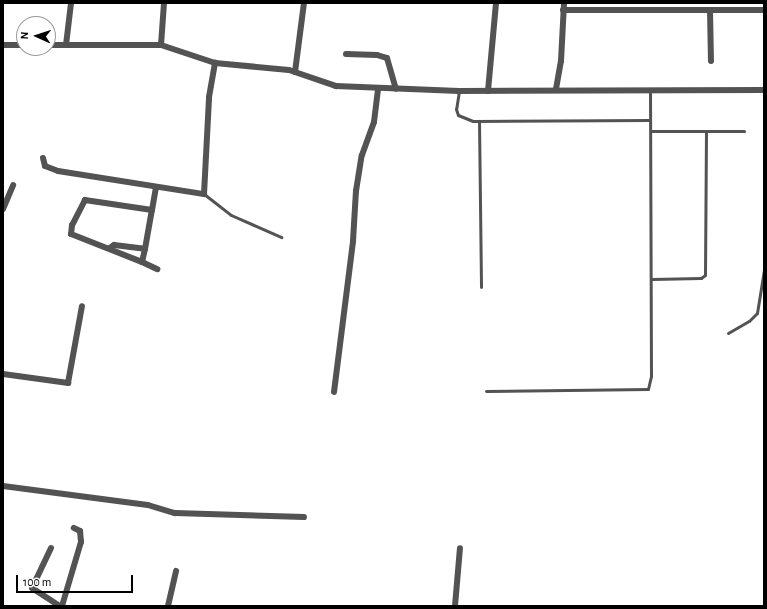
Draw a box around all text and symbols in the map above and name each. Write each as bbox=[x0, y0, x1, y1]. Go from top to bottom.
north arrow bbox=[16, 16, 56, 56]
text: N bbox=[19, 31, 30, 40]
scale bar bbox=[18, 567, 135, 593]
text: 100 m bbox=[23, 576, 51, 588]

